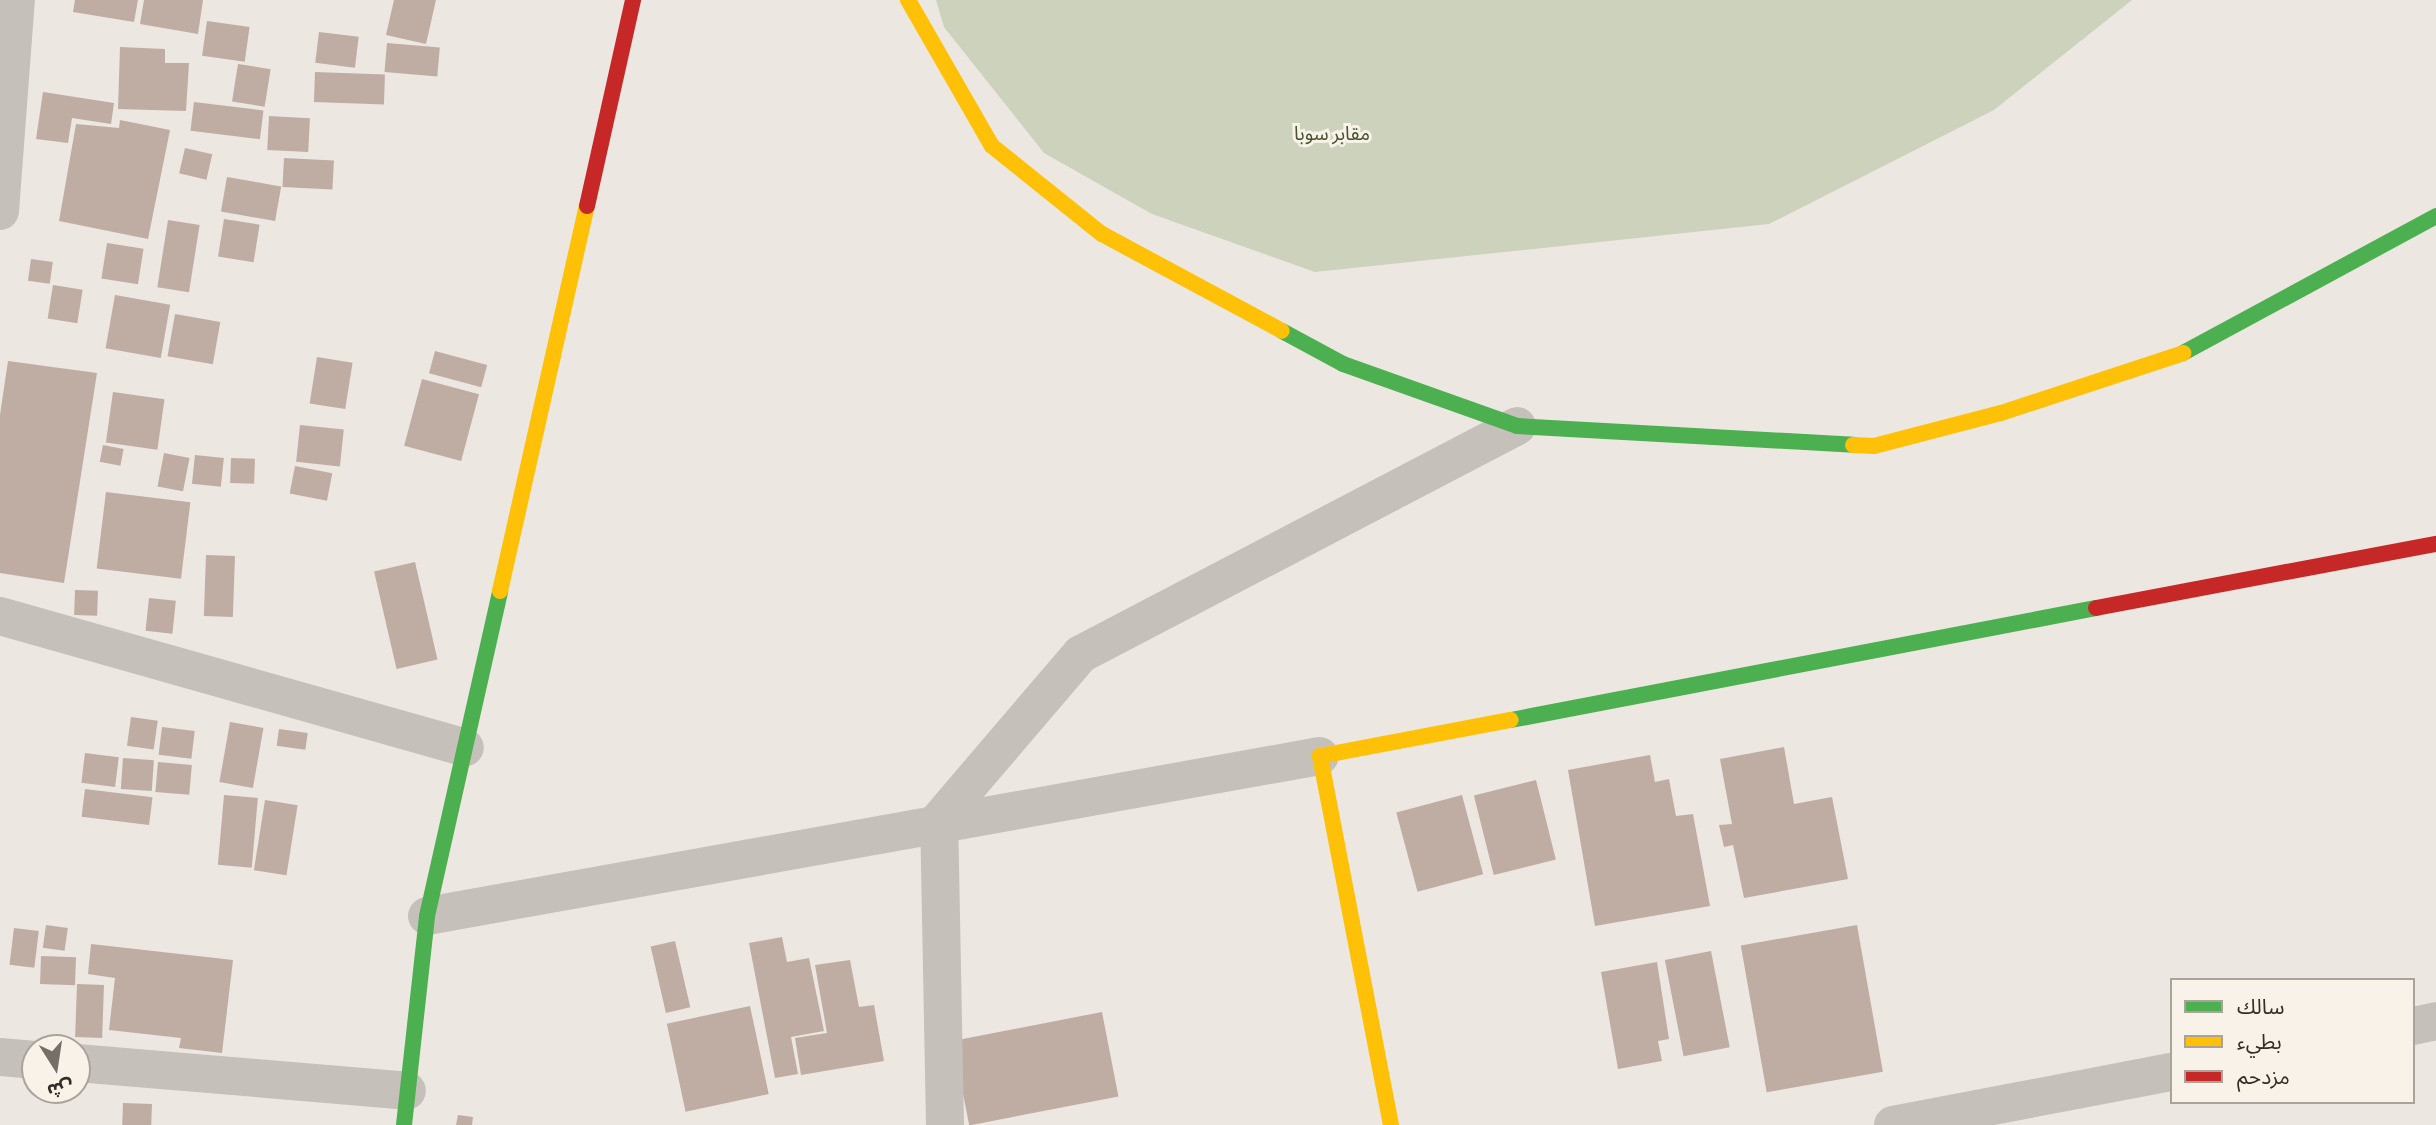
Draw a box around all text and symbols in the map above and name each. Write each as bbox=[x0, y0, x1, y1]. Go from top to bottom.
park label: مقابر سوبا bbox=[1294, 124, 1370, 146]
legend bbox=[2170, 978, 2415, 1104]
text: سالك bbox=[2237, 992, 2284, 1022]
text: بطيء bbox=[2237, 1027, 2282, 1057]
north arrow bbox=[21, 1034, 91, 1104]
text: مزدحم bbox=[2237, 1062, 2290, 1092]
text: ش bbox=[45, 1072, 76, 1104]

